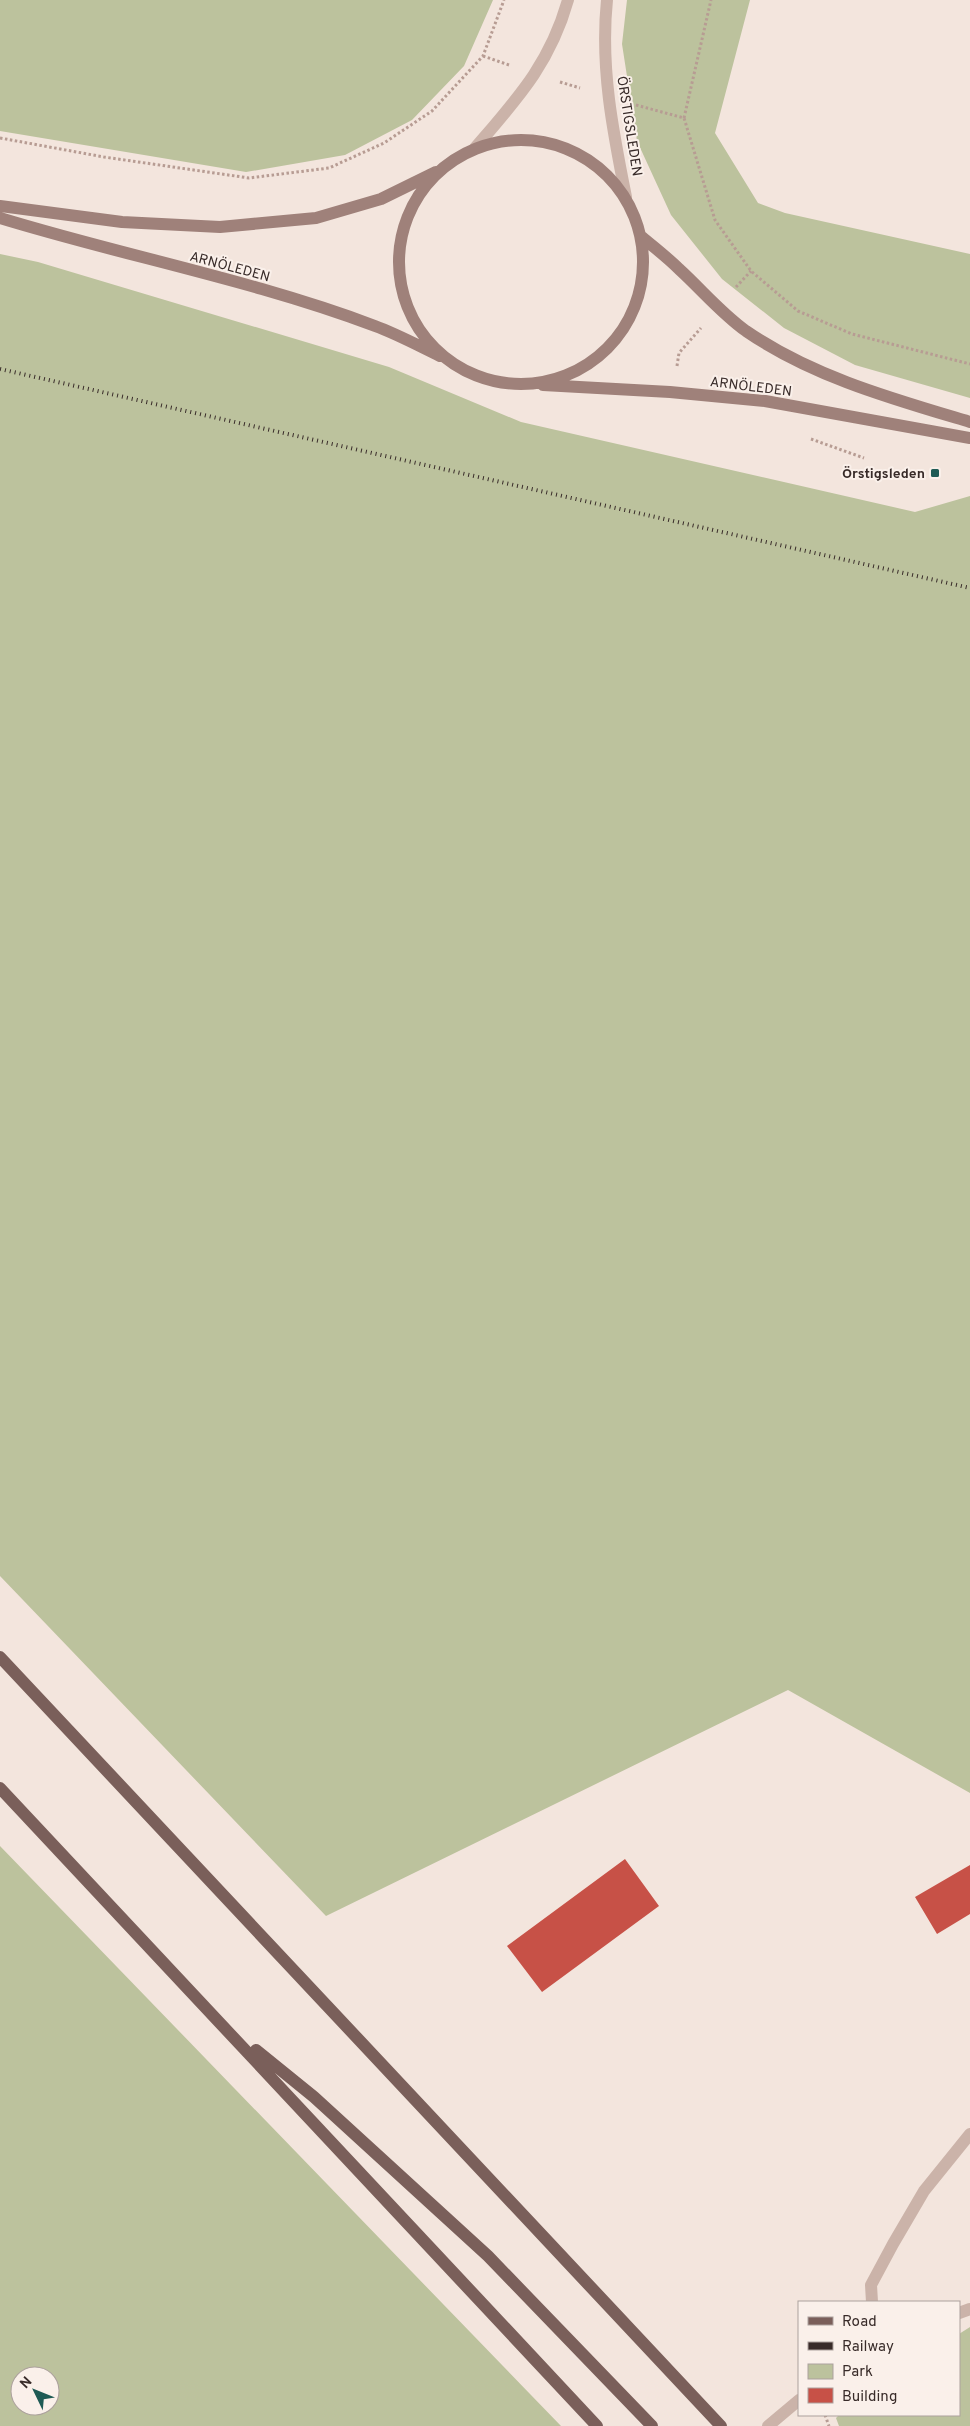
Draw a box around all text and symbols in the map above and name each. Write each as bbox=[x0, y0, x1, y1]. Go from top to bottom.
street label: ÖRSTIGSLEDEN bbox=[612, 75, 646, 177]
street label: ARNÖLEDEN bbox=[188, 248, 272, 286]
street label: ARNÖLEDEN bbox=[709, 373, 793, 401]
place label: Örstigsleden bbox=[842, 466, 925, 483]
marker: Örstigsleden bbox=[929, 467, 941, 479]
legend bbox=[798, 2301, 960, 2416]
text: Road bbox=[842, 2313, 877, 2332]
text: Railway bbox=[842, 2338, 894, 2357]
text: Park bbox=[842, 2363, 873, 2382]
north arrow bbox=[10, 2366, 60, 2416]
text: N bbox=[17, 2374, 36, 2393]
text: Building bbox=[842, 2388, 897, 2407]

